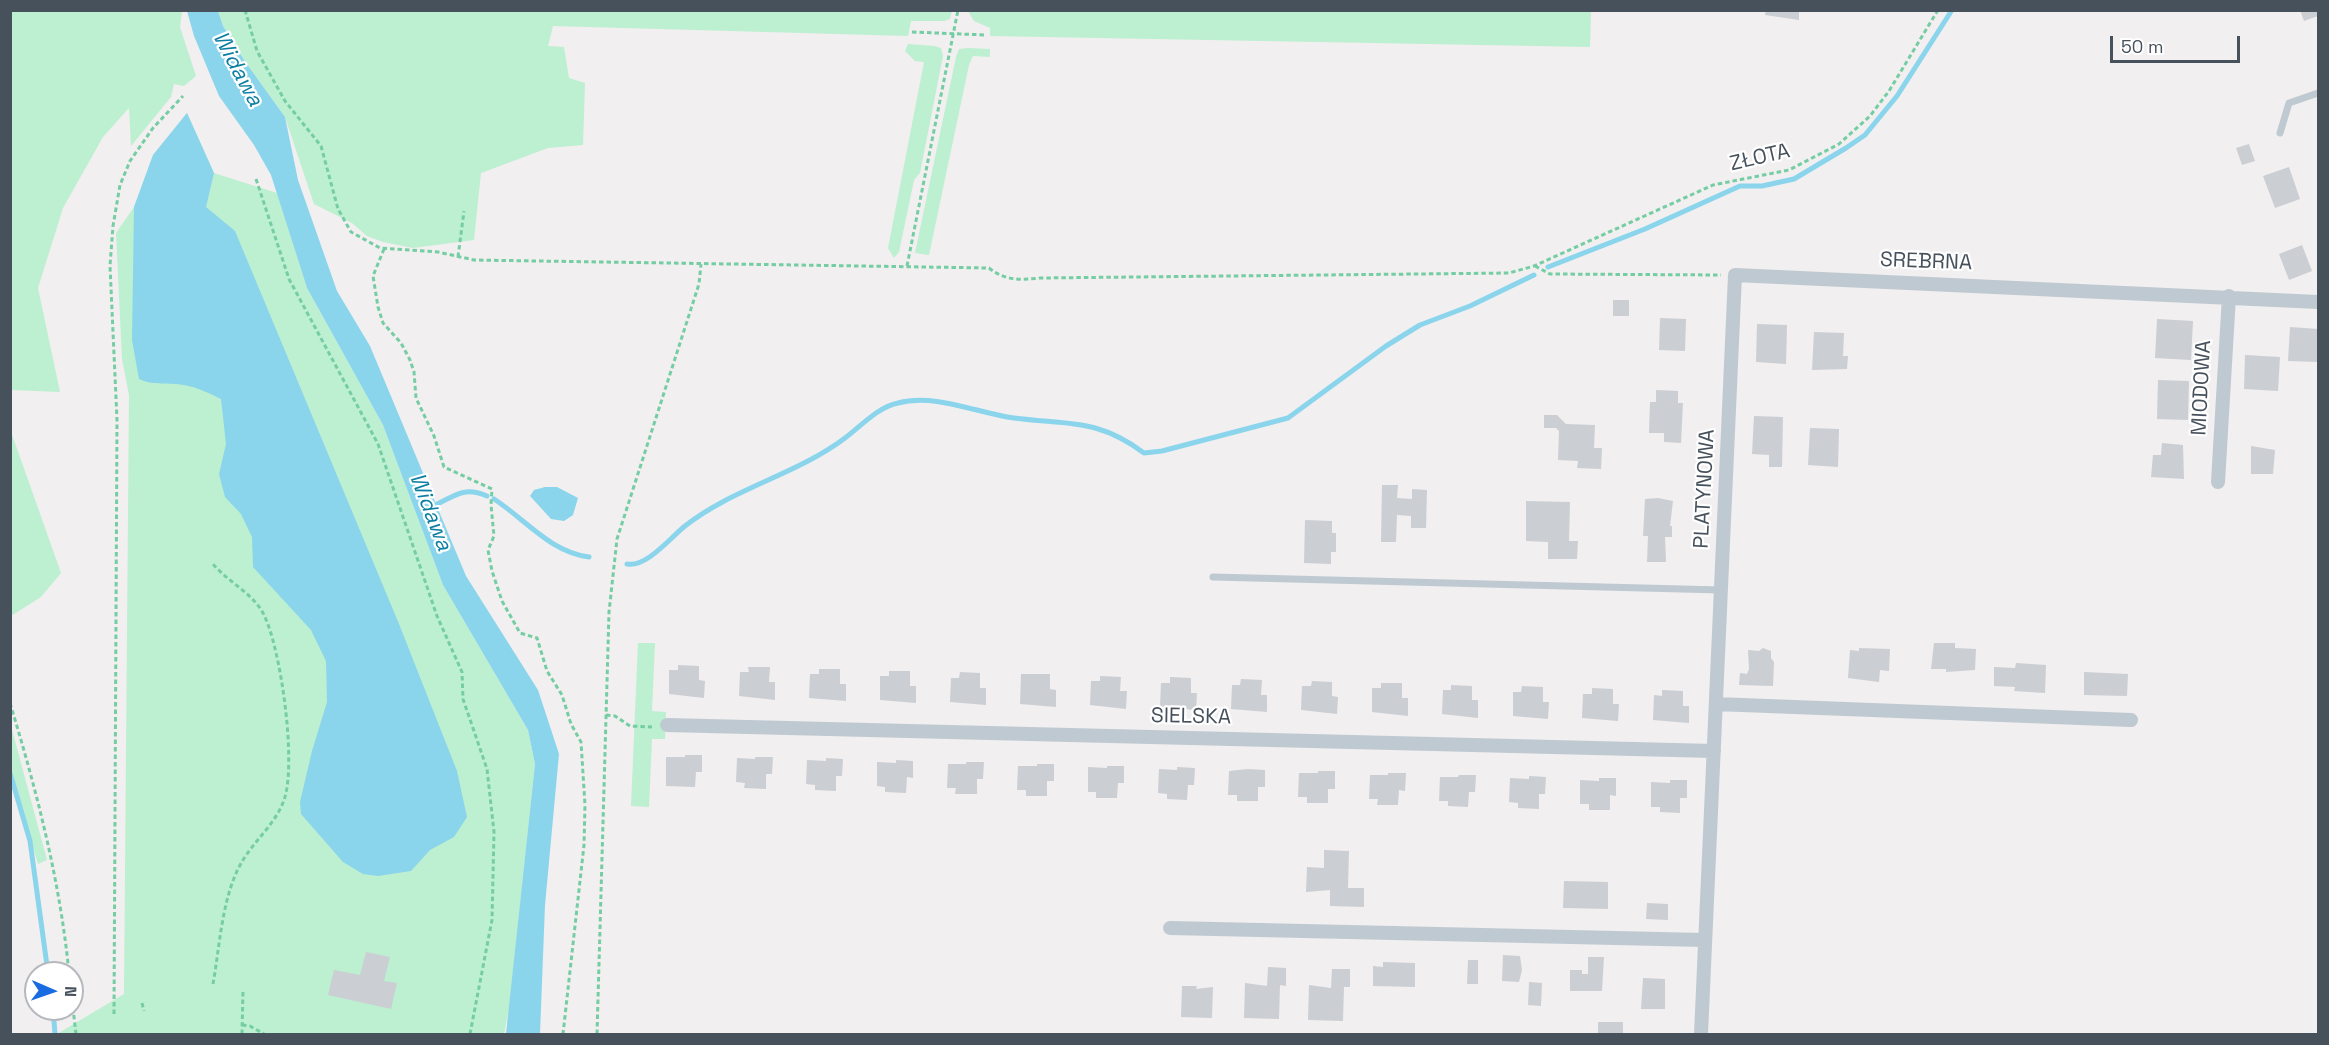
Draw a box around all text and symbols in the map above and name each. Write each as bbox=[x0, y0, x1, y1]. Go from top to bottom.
scale bar bbox=[2113, 24, 2244, 62]
water label: Widawa bbox=[206, 27, 268, 111]
text: 50 m bbox=[2121, 35, 2163, 58]
street label: ZŁOTA bbox=[1727, 139, 1793, 177]
street label: SREBRNA bbox=[1879, 248, 1973, 276]
street label: MIODOWA bbox=[2187, 340, 2217, 436]
street label: PLATYNOWA bbox=[1689, 429, 1721, 549]
water label: Widawa bbox=[403, 469, 457, 555]
street label: SIELSKA bbox=[1151, 704, 1231, 730]
north arrow bbox=[24, 961, 84, 1021]
text: N bbox=[60, 986, 81, 997]

